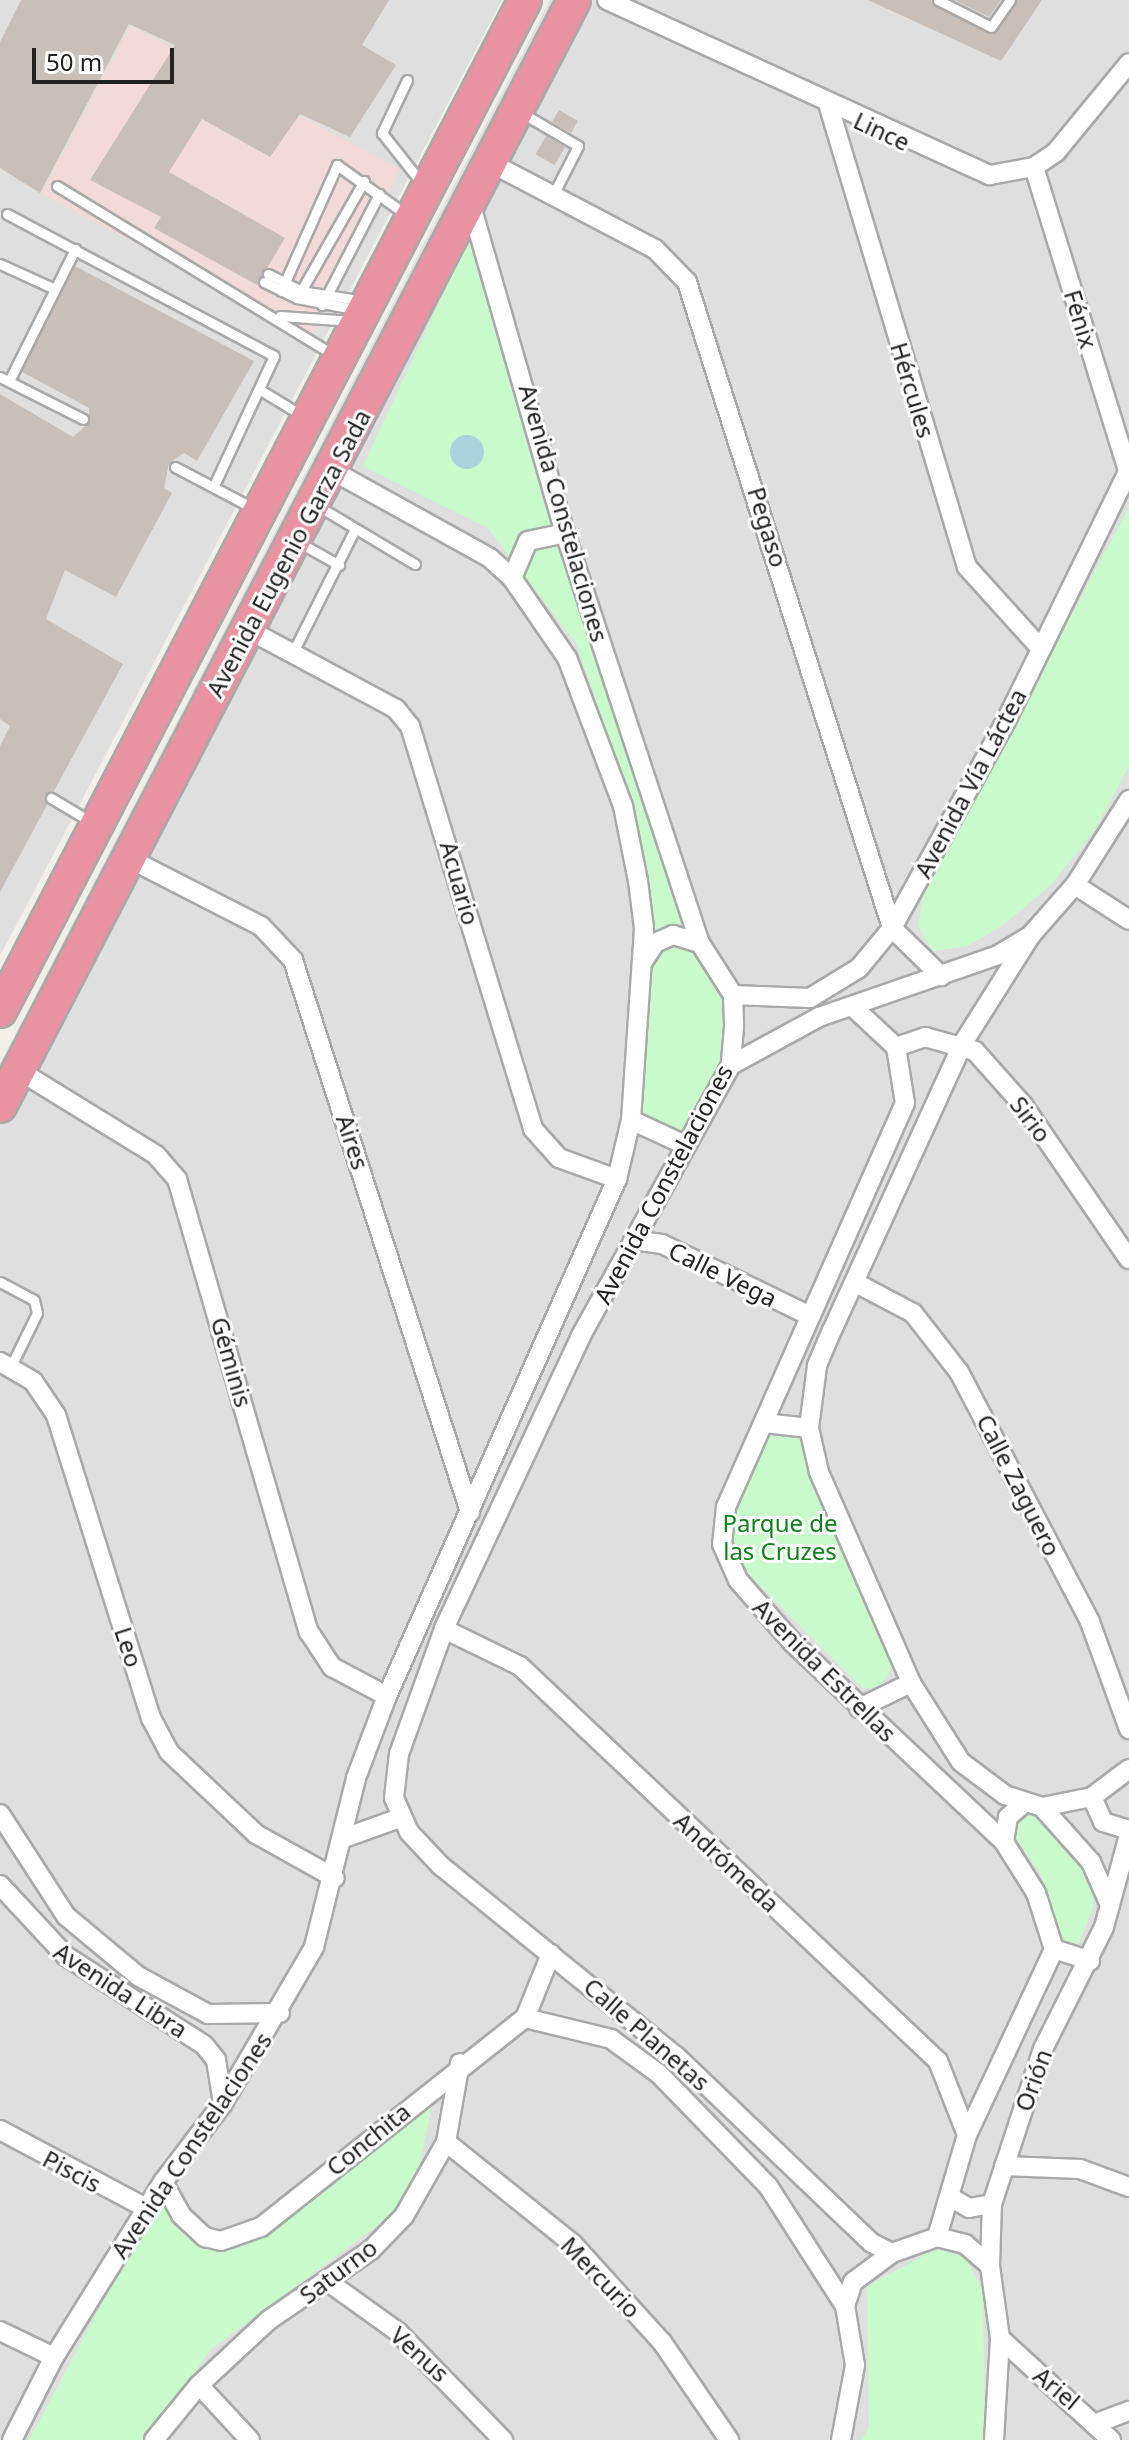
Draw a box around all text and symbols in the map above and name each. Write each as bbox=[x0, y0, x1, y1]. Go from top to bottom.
scale bar bbox=[36, 32, 178, 82]
text: 50 m bbox=[46, 45, 102, 78]
street label: Lince bbox=[849, 106, 915, 156]
street label: Fénix bbox=[1059, 286, 1103, 352]
street label: Hércules bbox=[885, 339, 941, 441]
street label: Avenida Constelaciones bbox=[513, 381, 615, 645]
street label: Avenida Eugenio Garza Sada bbox=[200, 404, 376, 702]
street label: Pegaso bbox=[742, 483, 794, 571]
street label: Avenida Vía Láctea bbox=[908, 683, 1032, 883]
street label: Acuario bbox=[434, 838, 486, 928]
street label: Avenida Constelaciones bbox=[588, 1060, 738, 1308]
street label: Sirio bbox=[1004, 1090, 1058, 1148]
street label: Aires bbox=[331, 1111, 375, 1173]
street label: Calle Vega bbox=[664, 1236, 782, 1312]
street label: Géminis bbox=[205, 1314, 259, 1410]
street label: Calle Zaguero bbox=[971, 1409, 1067, 1561]
park label: Parque de las Cruzes bbox=[722, 1509, 838, 1565]
street label: Avenida Estrellas bbox=[748, 1593, 902, 1747]
street label: Leo bbox=[109, 1623, 149, 1671]
street label: Andrómeda bbox=[669, 1806, 785, 1918]
street label: Avenida Libra bbox=[49, 1936, 193, 2044]
street label: Calle Planetas bbox=[578, 1972, 716, 2096]
street label: Avenida Constelaciones bbox=[105, 2026, 277, 2264]
street label: Orión bbox=[1008, 2045, 1058, 2115]
street label: Conchita bbox=[320, 2097, 416, 2181]
street label: Piscis bbox=[38, 2144, 106, 2198]
street label: Mercurio bbox=[555, 2230, 647, 2324]
street label: Saturno bbox=[294, 2233, 382, 2309]
street label: Venus bbox=[385, 2320, 455, 2388]
street label: Ariel bbox=[1028, 2361, 1086, 2415]

